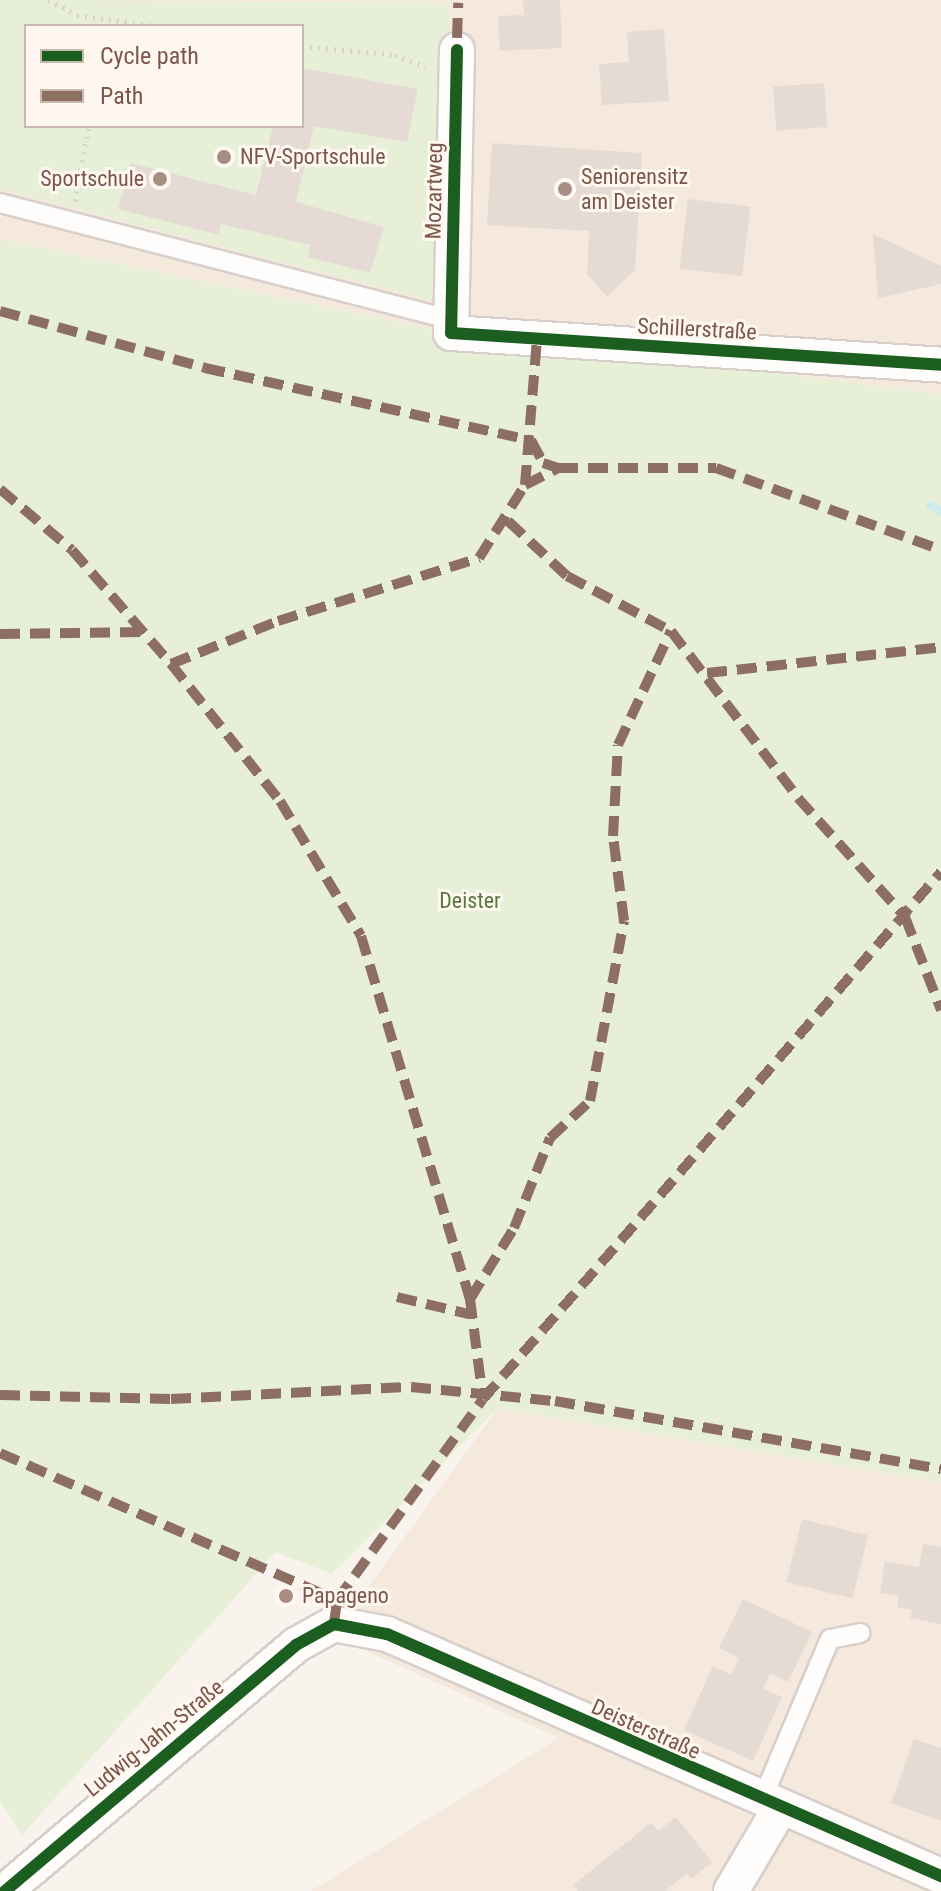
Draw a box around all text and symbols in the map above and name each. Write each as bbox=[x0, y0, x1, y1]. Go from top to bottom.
legend bbox=[24, 24, 304, 128]
text: Cycle path bbox=[100, 42, 199, 70]
text: Path bbox=[100, 82, 143, 110]
street label: Mozartweg bbox=[420, 142, 448, 240]
place label: NFV-Sportschule bbox=[240, 144, 385, 170]
marker: NFV-Sportschule bbox=[215, 148, 233, 166]
place label: Seniorensitz am Deister bbox=[581, 163, 688, 214]
place label: Sportschule bbox=[40, 166, 144, 192]
marker: Sportschule bbox=[151, 170, 169, 188]
marker: Seniorensitz am Deister bbox=[556, 180, 574, 198]
street label: Schillerstraße bbox=[637, 313, 757, 345]
park label: Deister bbox=[439, 888, 501, 914]
place label: Papageno bbox=[302, 1583, 389, 1609]
marker: Papageno bbox=[277, 1587, 295, 1605]
street label: Ludwig-Jahn-Straße bbox=[79, 1674, 229, 1802]
street label: Deisterstraße bbox=[587, 1693, 705, 1765]

